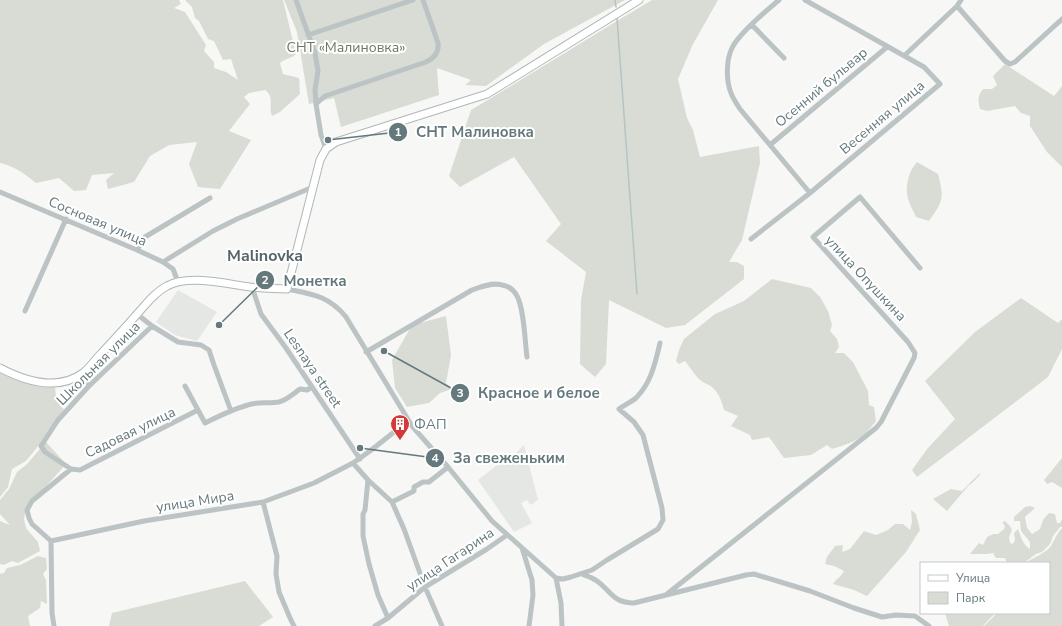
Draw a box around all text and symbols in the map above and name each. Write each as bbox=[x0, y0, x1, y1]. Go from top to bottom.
park label: СНТ «Малиновка» bbox=[287, 38, 405, 57]
street label: Осенний бульвар bbox=[771, 43, 872, 132]
street label: Весенняя улица bbox=[836, 76, 929, 159]
callout: СНТ Малиновка bbox=[388, 118, 542, 145]
text: СНТ Малиновка bbox=[416, 122, 534, 142]
text: 1 bbox=[394, 124, 402, 140]
street label: Сосновая улица bbox=[46, 192, 150, 251]
street label: улица Опушкина bbox=[821, 231, 911, 326]
district label: Malinovka bbox=[227, 245, 303, 267]
callout: Монетка bbox=[255, 267, 355, 294]
text: Монетка bbox=[283, 271, 347, 291]
text: 2 bbox=[261, 272, 269, 288]
street label: Школьная улица bbox=[52, 317, 144, 409]
street label: Lesnaya street bbox=[279, 325, 346, 412]
callout: Красное и белое bbox=[450, 379, 608, 406]
text: Красное и белое bbox=[478, 383, 600, 403]
text: 3 bbox=[456, 385, 464, 401]
street label: Садовая улица bbox=[82, 402, 179, 463]
building icon: ФАП bbox=[389, 413, 411, 441]
place label: ФАП bbox=[414, 415, 447, 434]
callout: За свеженьким bbox=[425, 444, 573, 471]
text: За свеженьким bbox=[453, 448, 565, 468]
text: 4 bbox=[431, 450, 439, 466]
street label: улица Мира bbox=[155, 486, 235, 517]
street label: улица Гагарина bbox=[403, 523, 498, 596]
legend bbox=[920, 562, 1050, 614]
text: Улица bbox=[955, 570, 990, 586]
text: Парк bbox=[956, 590, 986, 606]

